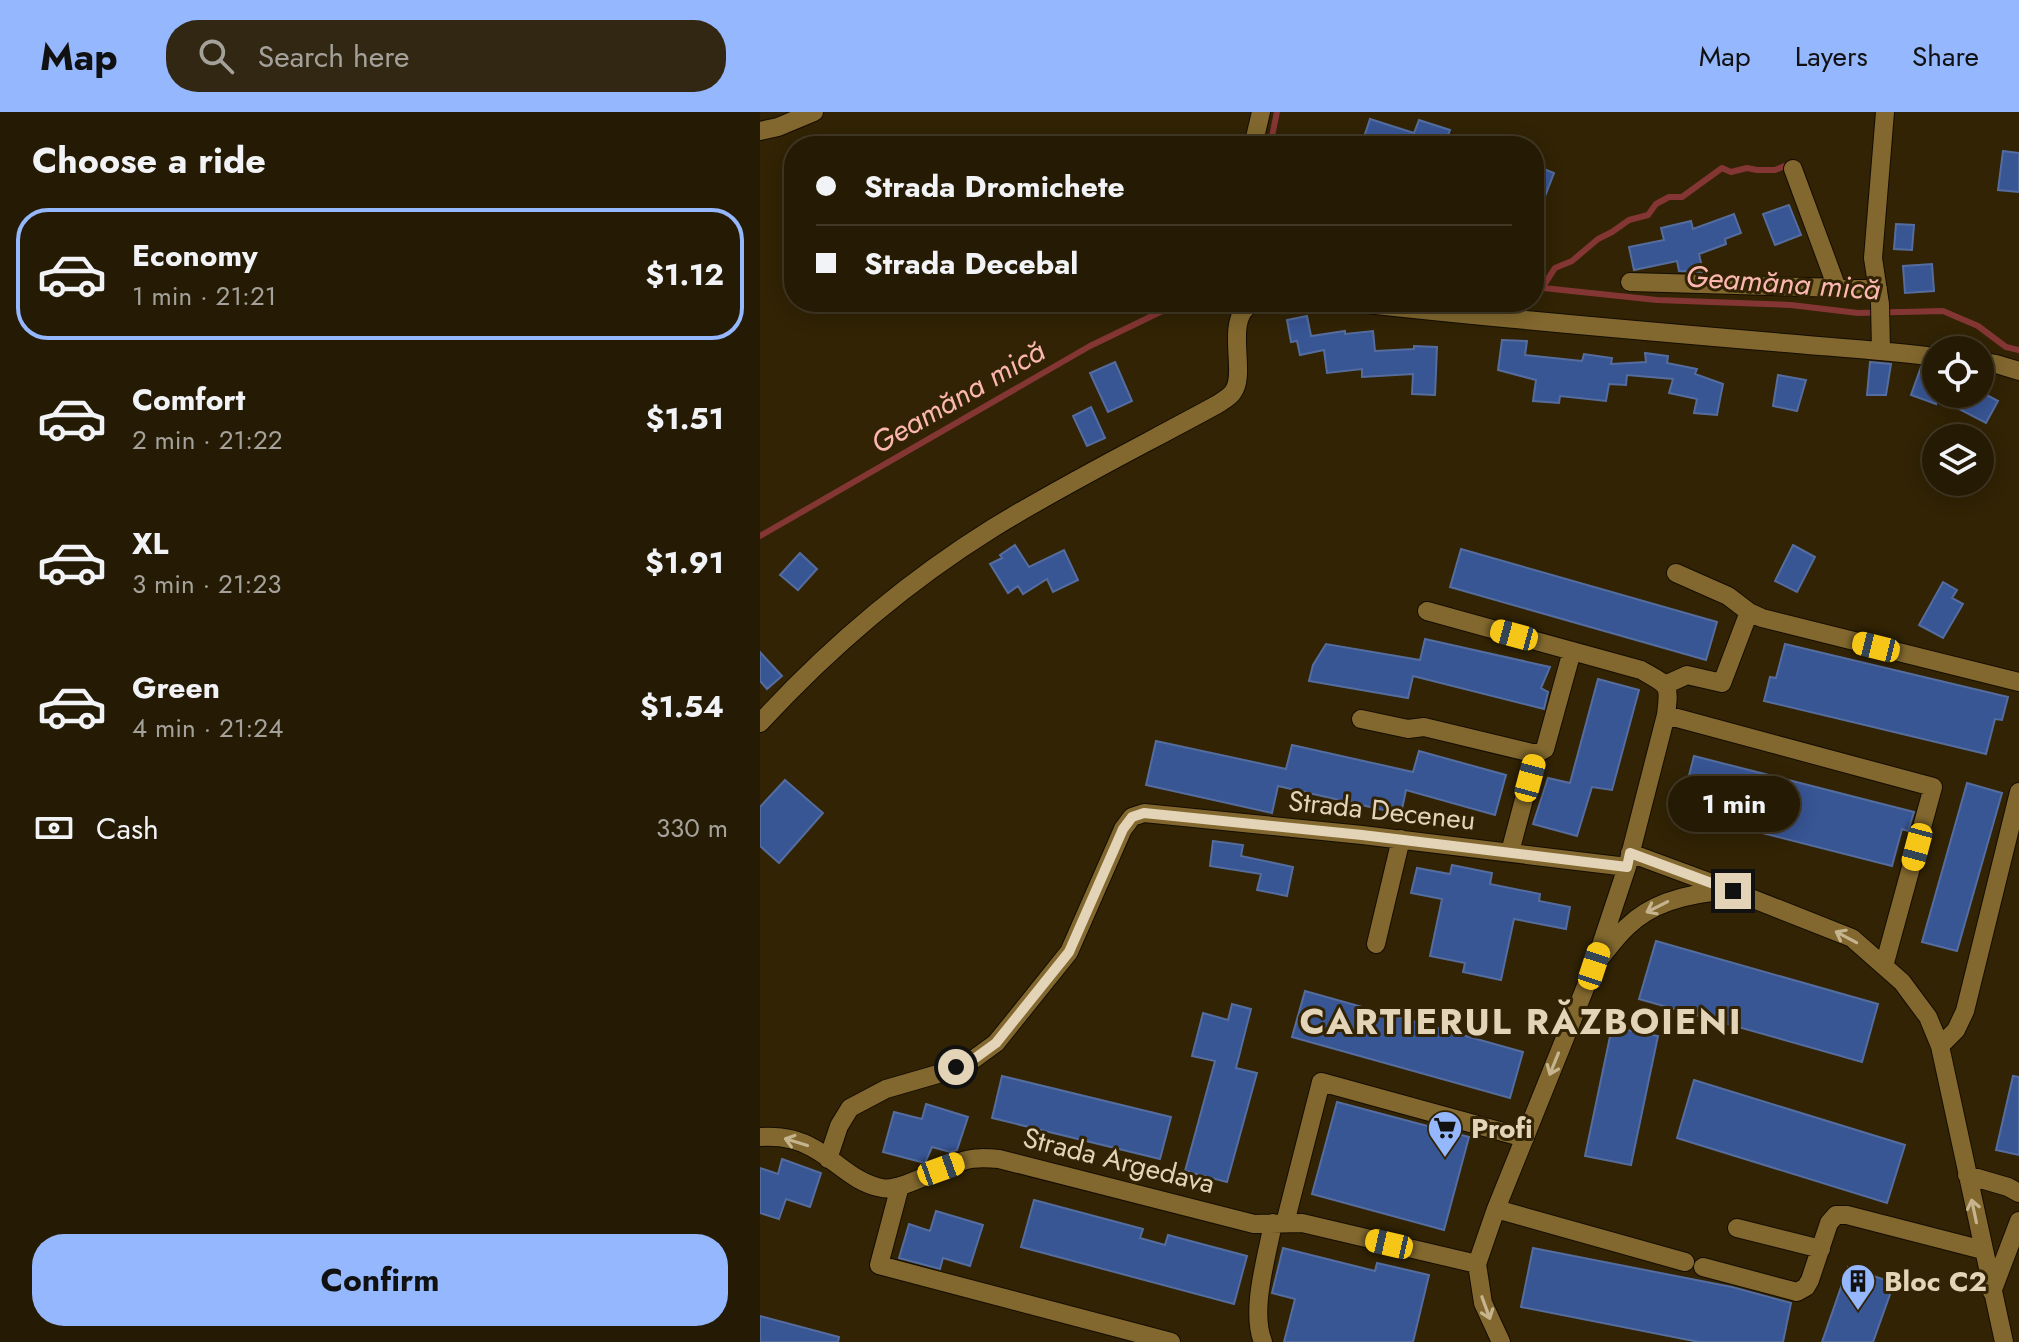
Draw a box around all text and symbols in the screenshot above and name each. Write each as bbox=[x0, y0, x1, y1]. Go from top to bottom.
search box bbox=[166, 20, 726, 92]
text: Map bbox=[40, 29, 118, 84]
icon: search bbox=[194, 34, 238, 78]
text: Search here bbox=[258, 35, 410, 78]
text: Map bbox=[1699, 36, 1751, 77]
text: Layers bbox=[1795, 36, 1868, 77]
text: Share bbox=[1912, 36, 1979, 77]
text: Choose a ride bbox=[32, 134, 266, 186]
text: Strada Dromichete bbox=[864, 165, 1125, 208]
text: Economy bbox=[132, 234, 258, 277]
icon: car bbox=[36, 238, 108, 310]
text: Strada Decebal bbox=[864, 242, 1078, 285]
text: $1.12 bbox=[645, 253, 724, 296]
water label: Geamăna mică bbox=[1684, 254, 1882, 311]
text: 1 min · 21:21 bbox=[132, 277, 276, 315]
water label: Geamăna mică bbox=[863, 329, 1053, 464]
map controls bbox=[1922, 336, 1994, 496]
button: locate bbox=[1922, 336, 1994, 408]
text: Comfort bbox=[132, 378, 245, 421]
icon: car bbox=[36, 382, 108, 454]
text: $1.51 bbox=[646, 397, 724, 440]
text: 2 min · 21:22 bbox=[132, 421, 283, 459]
button: layers bbox=[1922, 424, 1994, 496]
text: XL bbox=[132, 522, 168, 565]
icon: car bbox=[36, 526, 108, 598]
text: $1.91 bbox=[645, 541, 724, 584]
text: 3 min · 21:23 bbox=[132, 565, 281, 603]
car bbox=[1488, 617, 1540, 653]
car bbox=[1850, 630, 1902, 664]
text: Green bbox=[132, 666, 220, 709]
icon: car bbox=[36, 670, 108, 742]
text: $1.54 bbox=[640, 685, 724, 728]
text: 4 min · 21:24 bbox=[132, 709, 283, 747]
car bbox=[1512, 752, 1548, 804]
callout: 1 min bbox=[1667, 775, 1799, 831]
street label: Strada Deceneu bbox=[1286, 780, 1478, 841]
text: 1 min bbox=[1702, 785, 1766, 823]
icon: cash bbox=[32, 806, 76, 850]
text: Cash bbox=[96, 807, 159, 850]
text: 330 m bbox=[656, 809, 728, 847]
car bbox=[1899, 821, 1935, 873]
route end bbox=[1715, 873, 1751, 909]
one-way arrow bbox=[1646, 899, 1670, 915]
one-way arrow bbox=[1835, 929, 1858, 944]
car bbox=[1575, 939, 1613, 993]
district label: CARTIERUL RĂZBOIENI bbox=[1299, 995, 1743, 1047]
route start bbox=[938, 1049, 974, 1085]
one-way arrow bbox=[1546, 1051, 1561, 1076]
place label: Profi bbox=[1471, 1108, 1533, 1149]
supermarket icon: Profi bbox=[1426, 1109, 1464, 1159]
street label: Strada Argedava bbox=[1019, 1117, 1219, 1204]
one-way arrow bbox=[784, 1134, 809, 1148]
car bbox=[914, 1150, 968, 1188]
one-way arrow bbox=[1966, 1199, 1981, 1225]
car bbox=[1363, 1227, 1415, 1261]
button: Confirm bbox=[32, 1234, 728, 1326]
place label: Bloc C2 bbox=[1884, 1261, 1987, 1302]
building icon: Bloc C2 bbox=[1839, 1262, 1877, 1312]
one-way arrow bbox=[1480, 1295, 1495, 1320]

